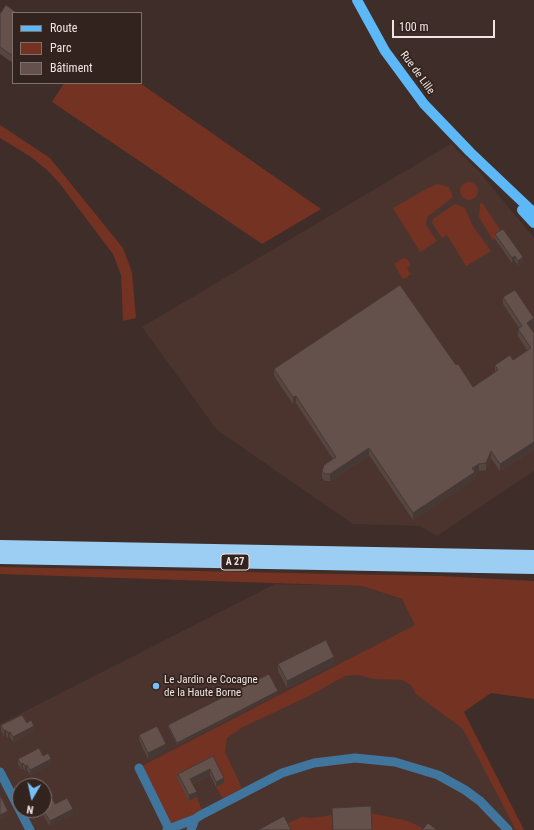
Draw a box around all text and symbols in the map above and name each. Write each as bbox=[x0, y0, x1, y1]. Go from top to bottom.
legend bbox=[12, 12, 142, 84]
scale bar bbox=[394, 12, 497, 38]
text: 100 m bbox=[399, 20, 429, 34]
text: Route bbox=[50, 21, 77, 35]
text: Parc bbox=[50, 41, 71, 55]
street label: Rue de Lille bbox=[397, 49, 437, 97]
text: Bâtiment bbox=[50, 61, 93, 75]
road number: A 27 bbox=[221, 554, 249, 570]
place label: Le Jardin de Cocagne de la Haute Borne bbox=[164, 673, 258, 699]
marker: Le Jardin de Cocagne de la Haute Borne bbox=[151, 681, 161, 691]
north arrow bbox=[12, 778, 52, 818]
text: N bbox=[26, 802, 35, 816]

